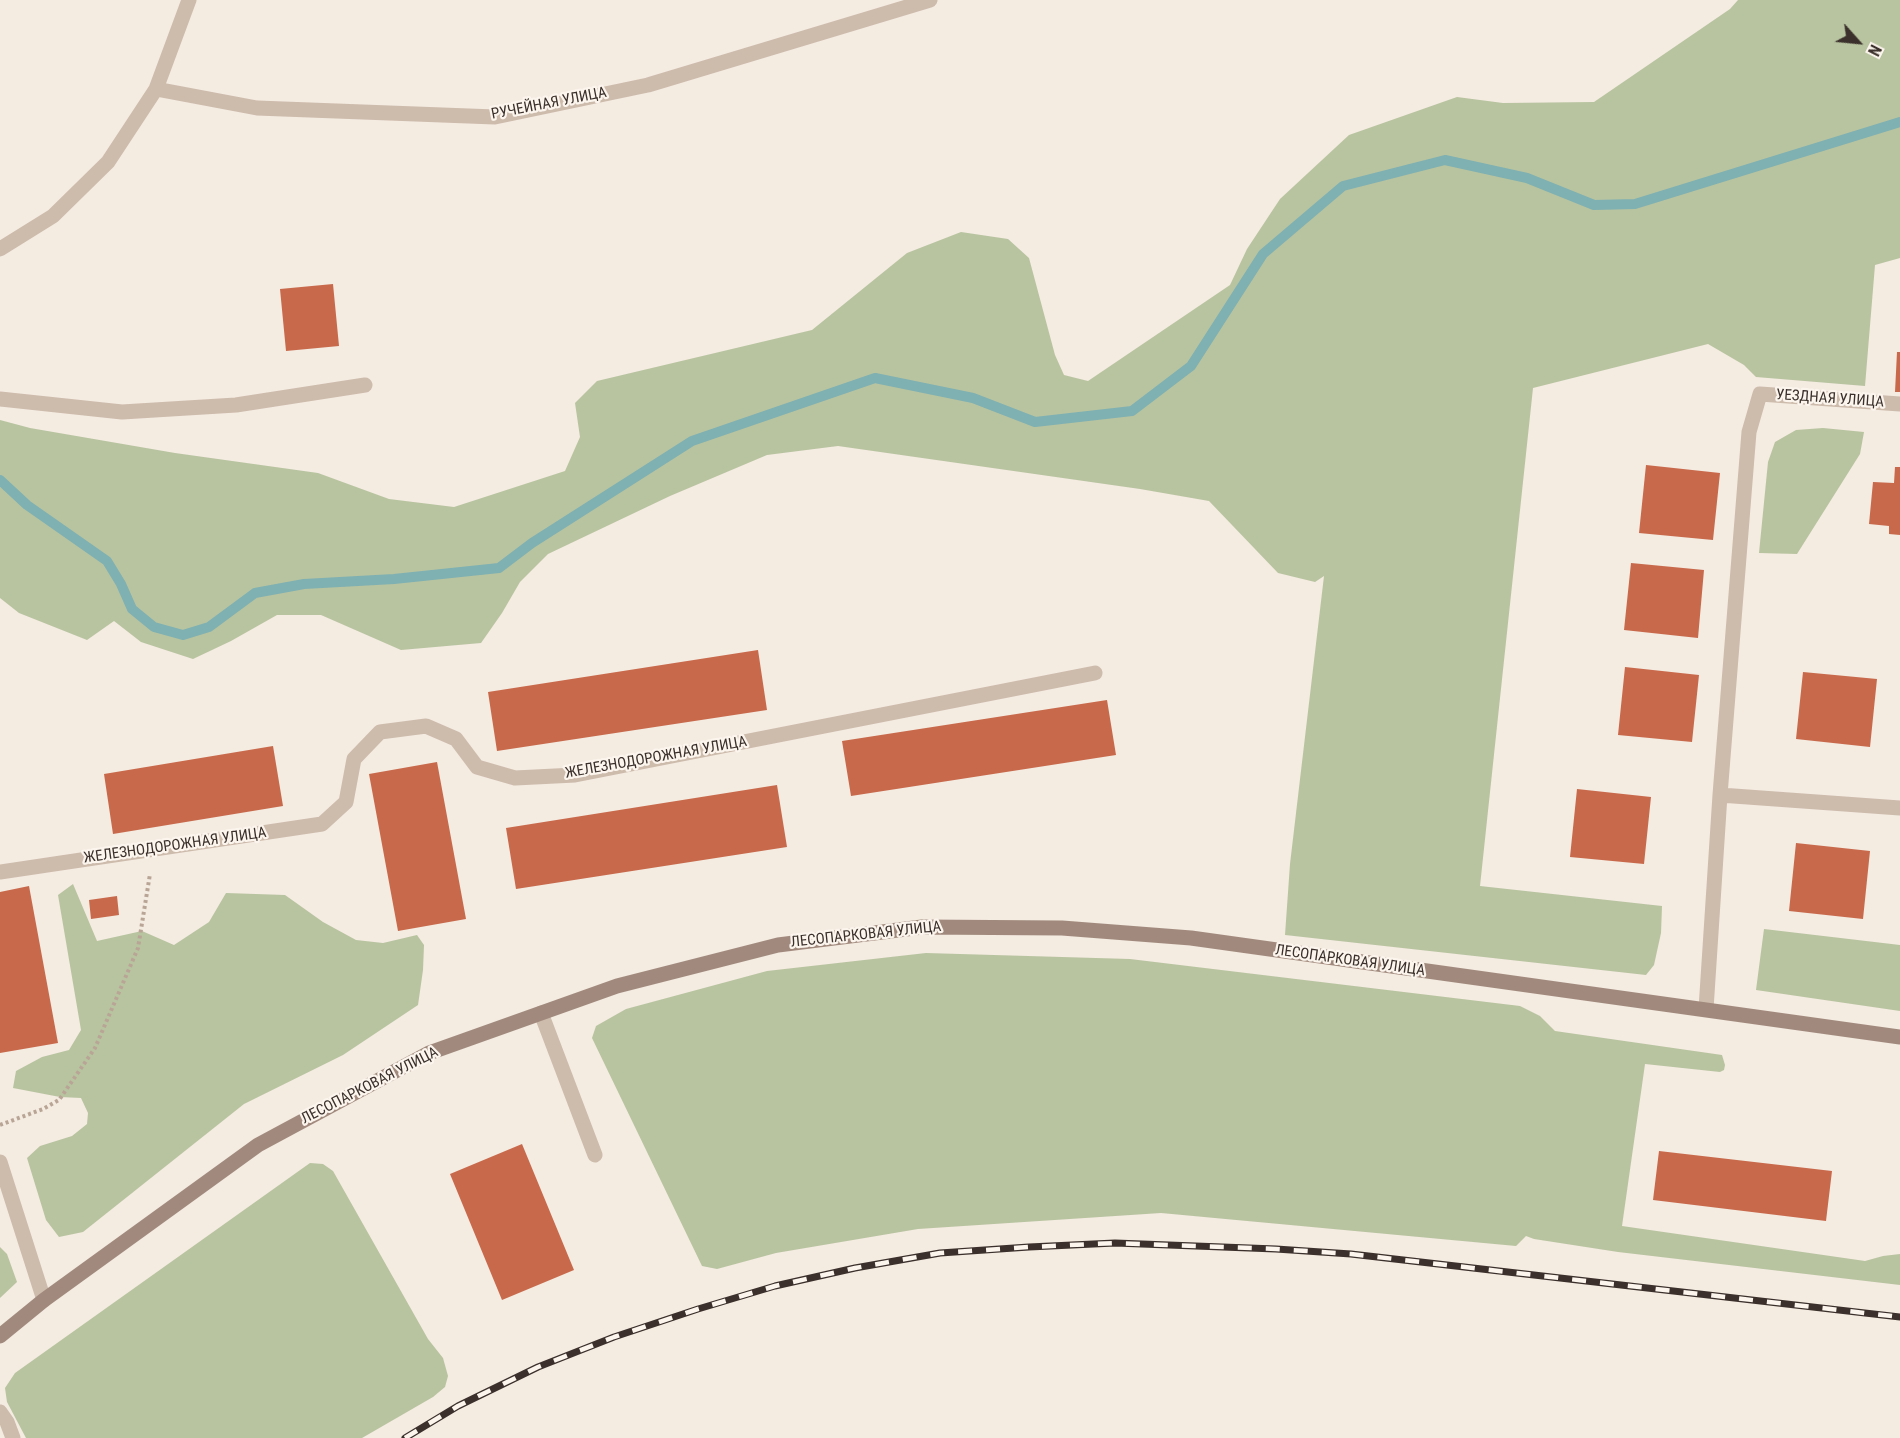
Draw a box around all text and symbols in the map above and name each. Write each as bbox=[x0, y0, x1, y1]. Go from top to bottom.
north arrow bbox=[1828, 12, 1888, 72]
text: N bbox=[1864, 42, 1885, 59]
street label: РУЧЕЙНАЯ УЛИЦА bbox=[490, 84, 608, 124]
street label: УЕЗДНАЯ УЛИЦА bbox=[1775, 386, 1885, 412]
street label: ЖЕЛЕЗНОДОРОЖНАЯ УЛИЦА bbox=[564, 733, 748, 783]
street label: ЖЕЛЕЗНОДОРОЖНАЯ УЛИЦА bbox=[82, 824, 268, 868]
street label: ЛЕСОПАРКОВАЯ УЛИЦА bbox=[790, 918, 942, 952]
street label: ЛЕСОПАРКОВАЯ УЛИЦА bbox=[1274, 942, 1426, 980]
street label: ЛЕСОПАРКОВАЯ УЛИЦА bbox=[299, 1044, 441, 1128]

